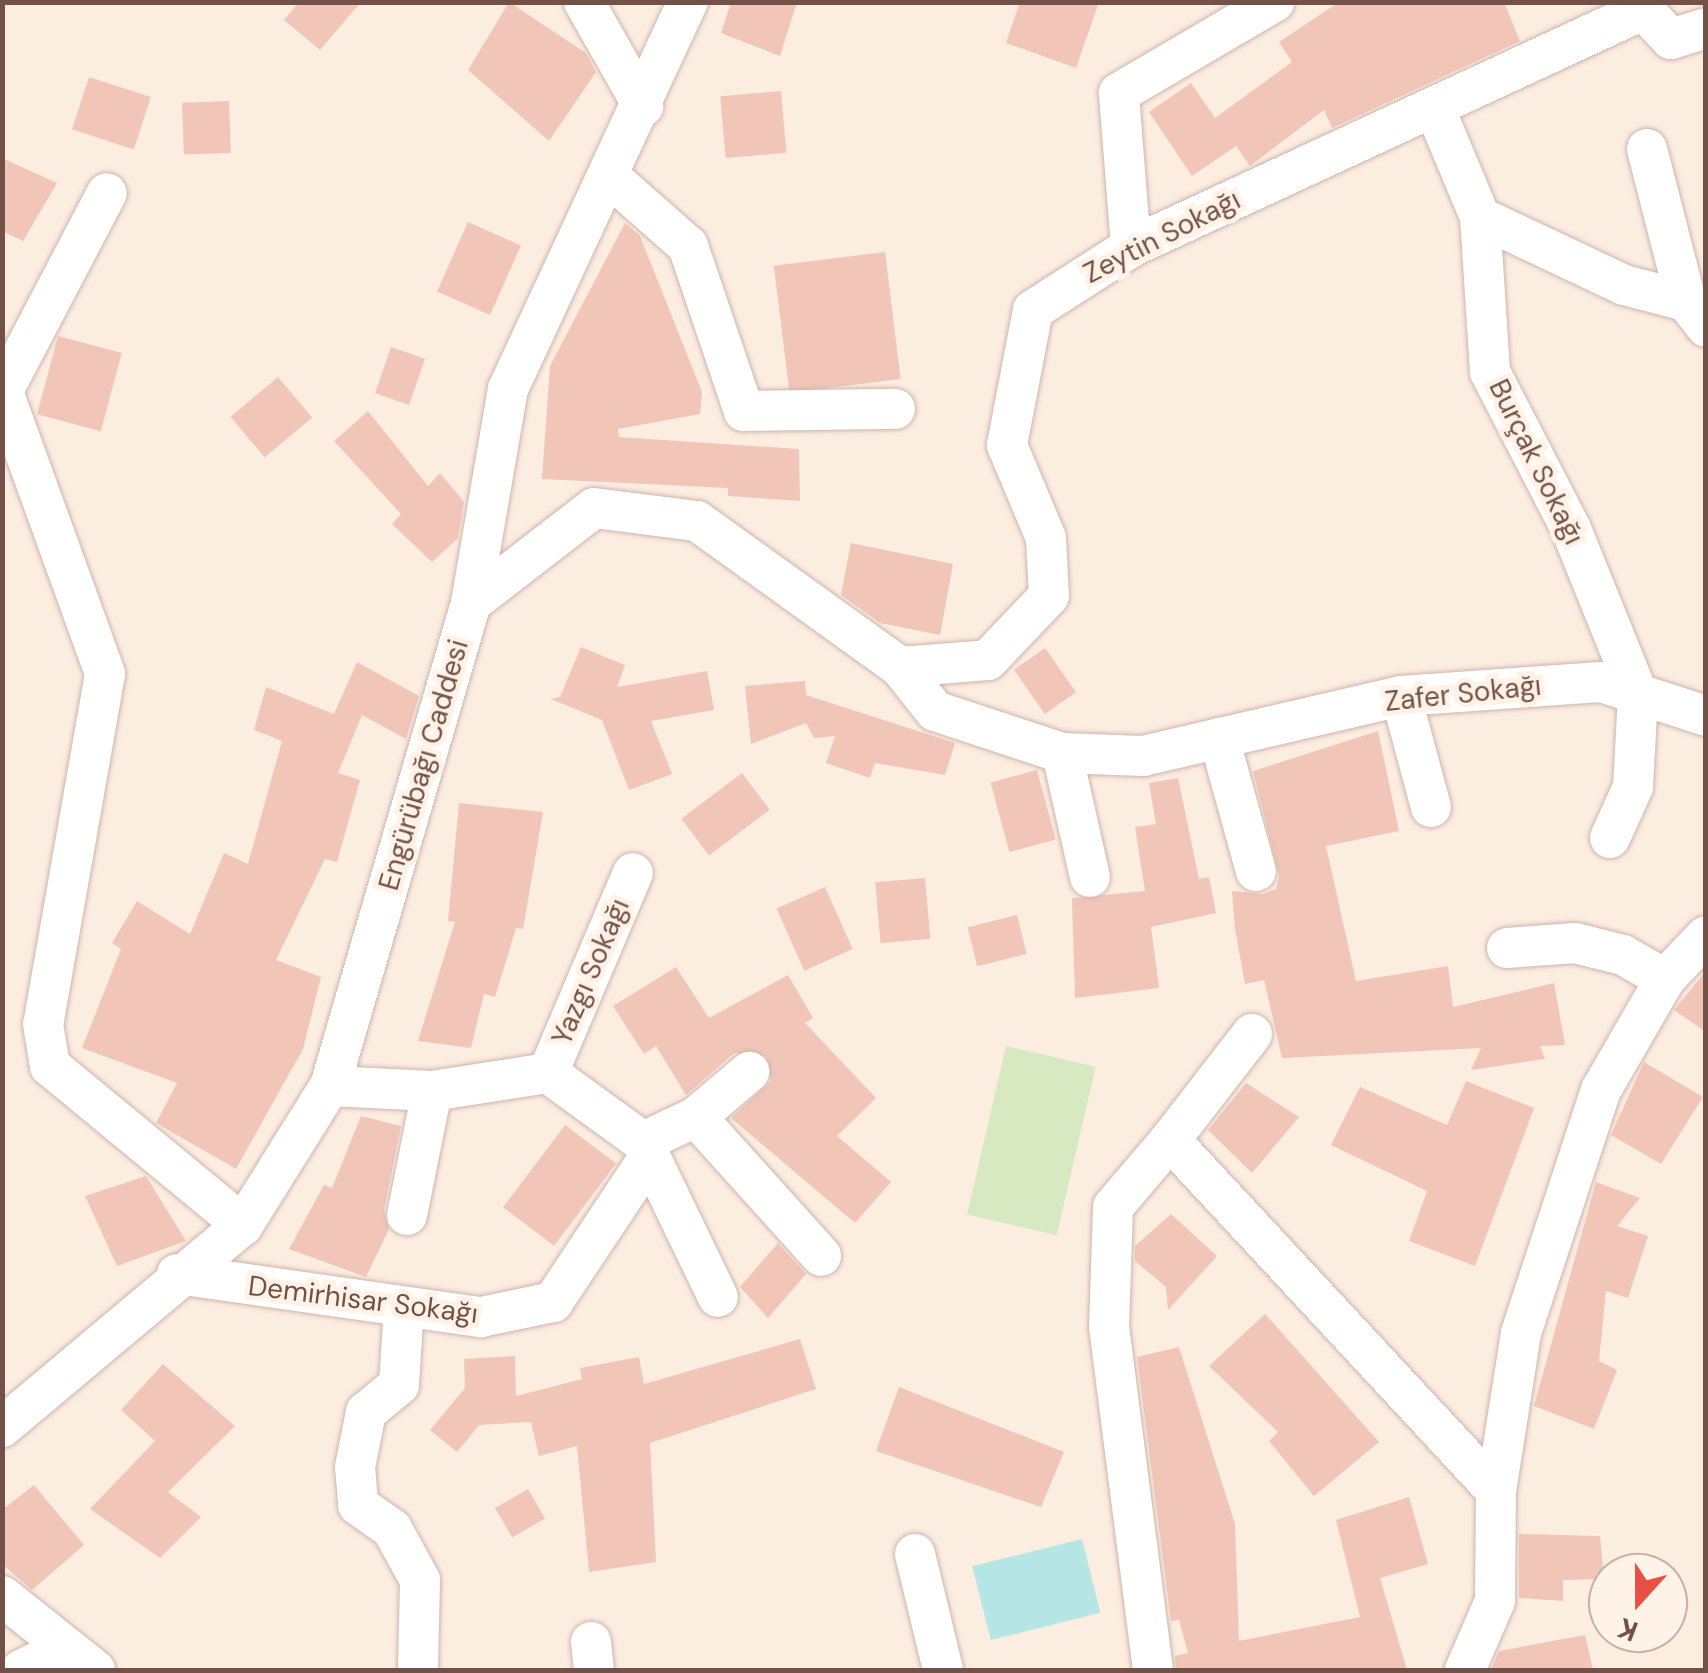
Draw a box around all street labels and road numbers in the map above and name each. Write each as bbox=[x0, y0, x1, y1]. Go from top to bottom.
street label: Zeytin Sokağı bbox=[1078, 183, 1246, 291]
street label: Burçak Sokağı bbox=[1482, 374, 1590, 550]
street label: Engürübağı Caddesi bbox=[372, 636, 476, 894]
street label: Zafer Sokağı bbox=[1383, 669, 1543, 719]
street label: Yazgı Sokağı bbox=[545, 894, 637, 1050]
street label: Demirhisar Sokağı bbox=[246, 1269, 480, 1331]

